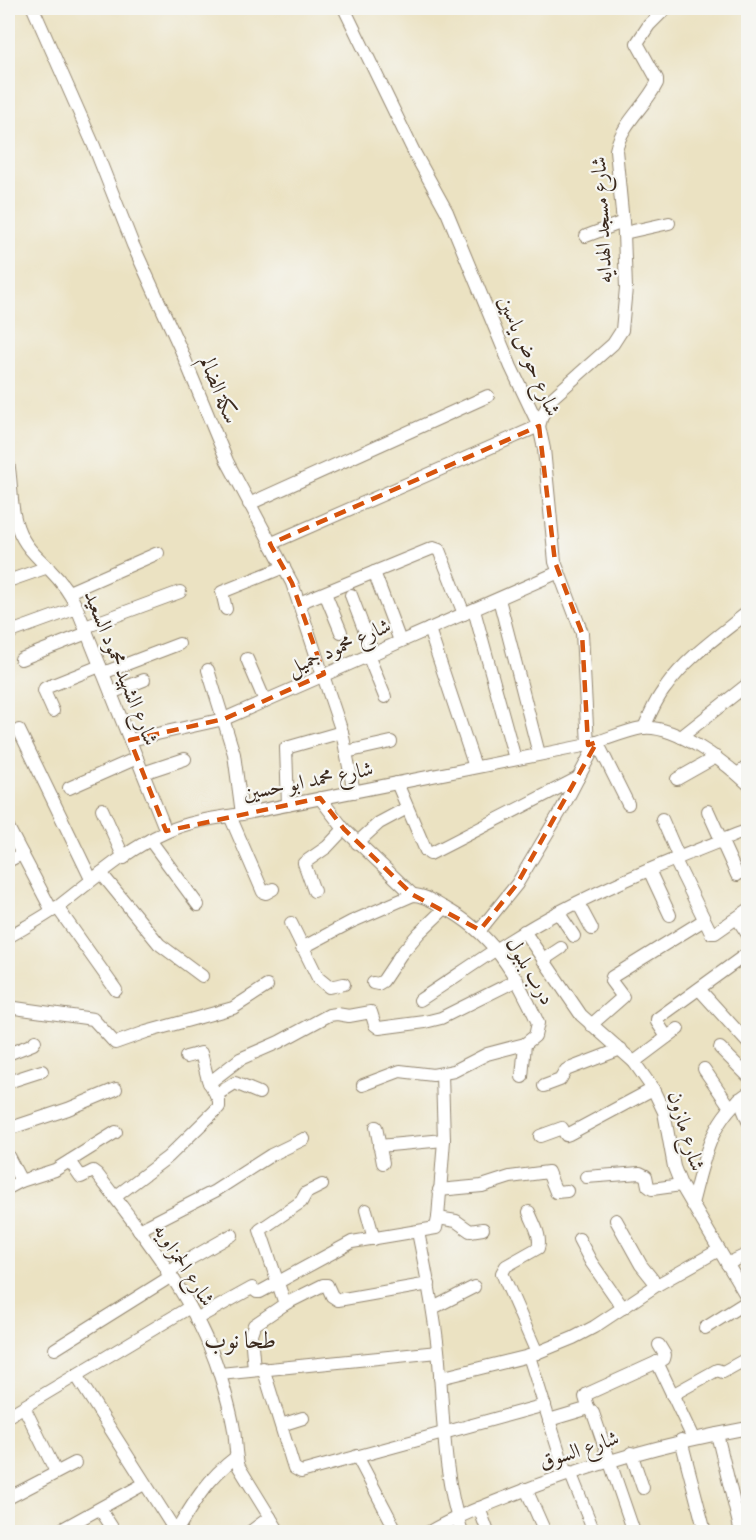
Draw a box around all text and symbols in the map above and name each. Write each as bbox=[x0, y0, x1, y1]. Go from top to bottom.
street label: شارع مسجد الهدايه bbox=[585, 156, 623, 284]
street label: شارع حوض ياسين bbox=[488, 292, 567, 422]
street label: سكة الضالم bbox=[190, 352, 245, 429]
street label: شارع الشهيد محمود السعيد bbox=[74, 586, 165, 751]
street label: شارع محمود جميل bbox=[283, 612, 397, 686]
street label: شارع محمد ابو حسين bbox=[240, 755, 376, 811]
street label: درب بلبول bbox=[499, 932, 561, 1010]
street label: شارع مازون bbox=[657, 1088, 711, 1176]
street label: شارع الحمزاويه bbox=[144, 1218, 221, 1314]
district label: طحا نوب bbox=[204, 1325, 276, 1356]
street label: شارع السوق bbox=[535, 1424, 624, 1479]

